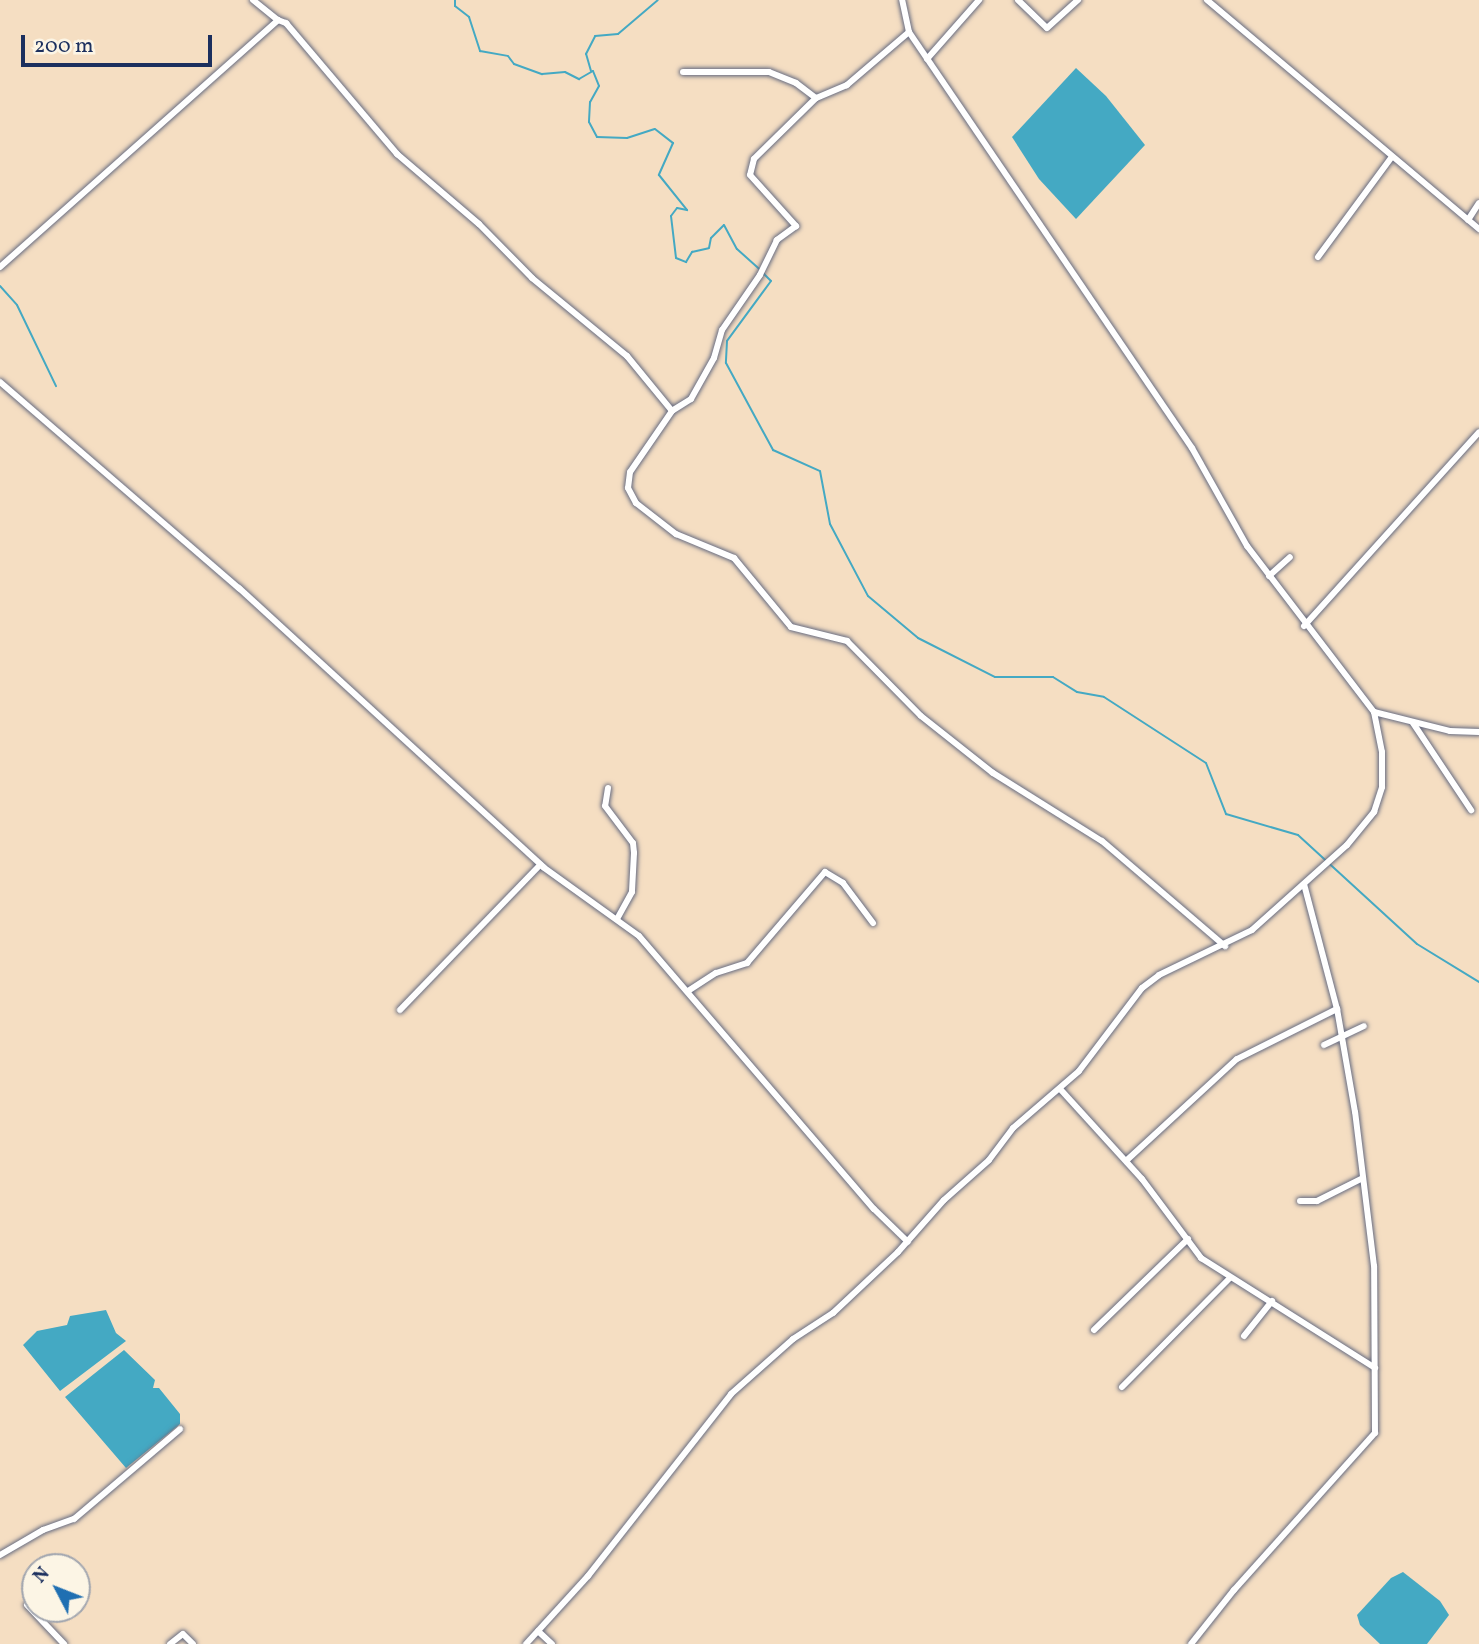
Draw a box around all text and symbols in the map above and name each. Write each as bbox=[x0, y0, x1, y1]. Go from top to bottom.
scale bar bbox=[24, 21, 215, 65]
text: 200 m bbox=[34, 32, 94, 61]
north arrow bbox=[21, 1553, 91, 1623]
text: N bbox=[28, 1561, 56, 1589]

